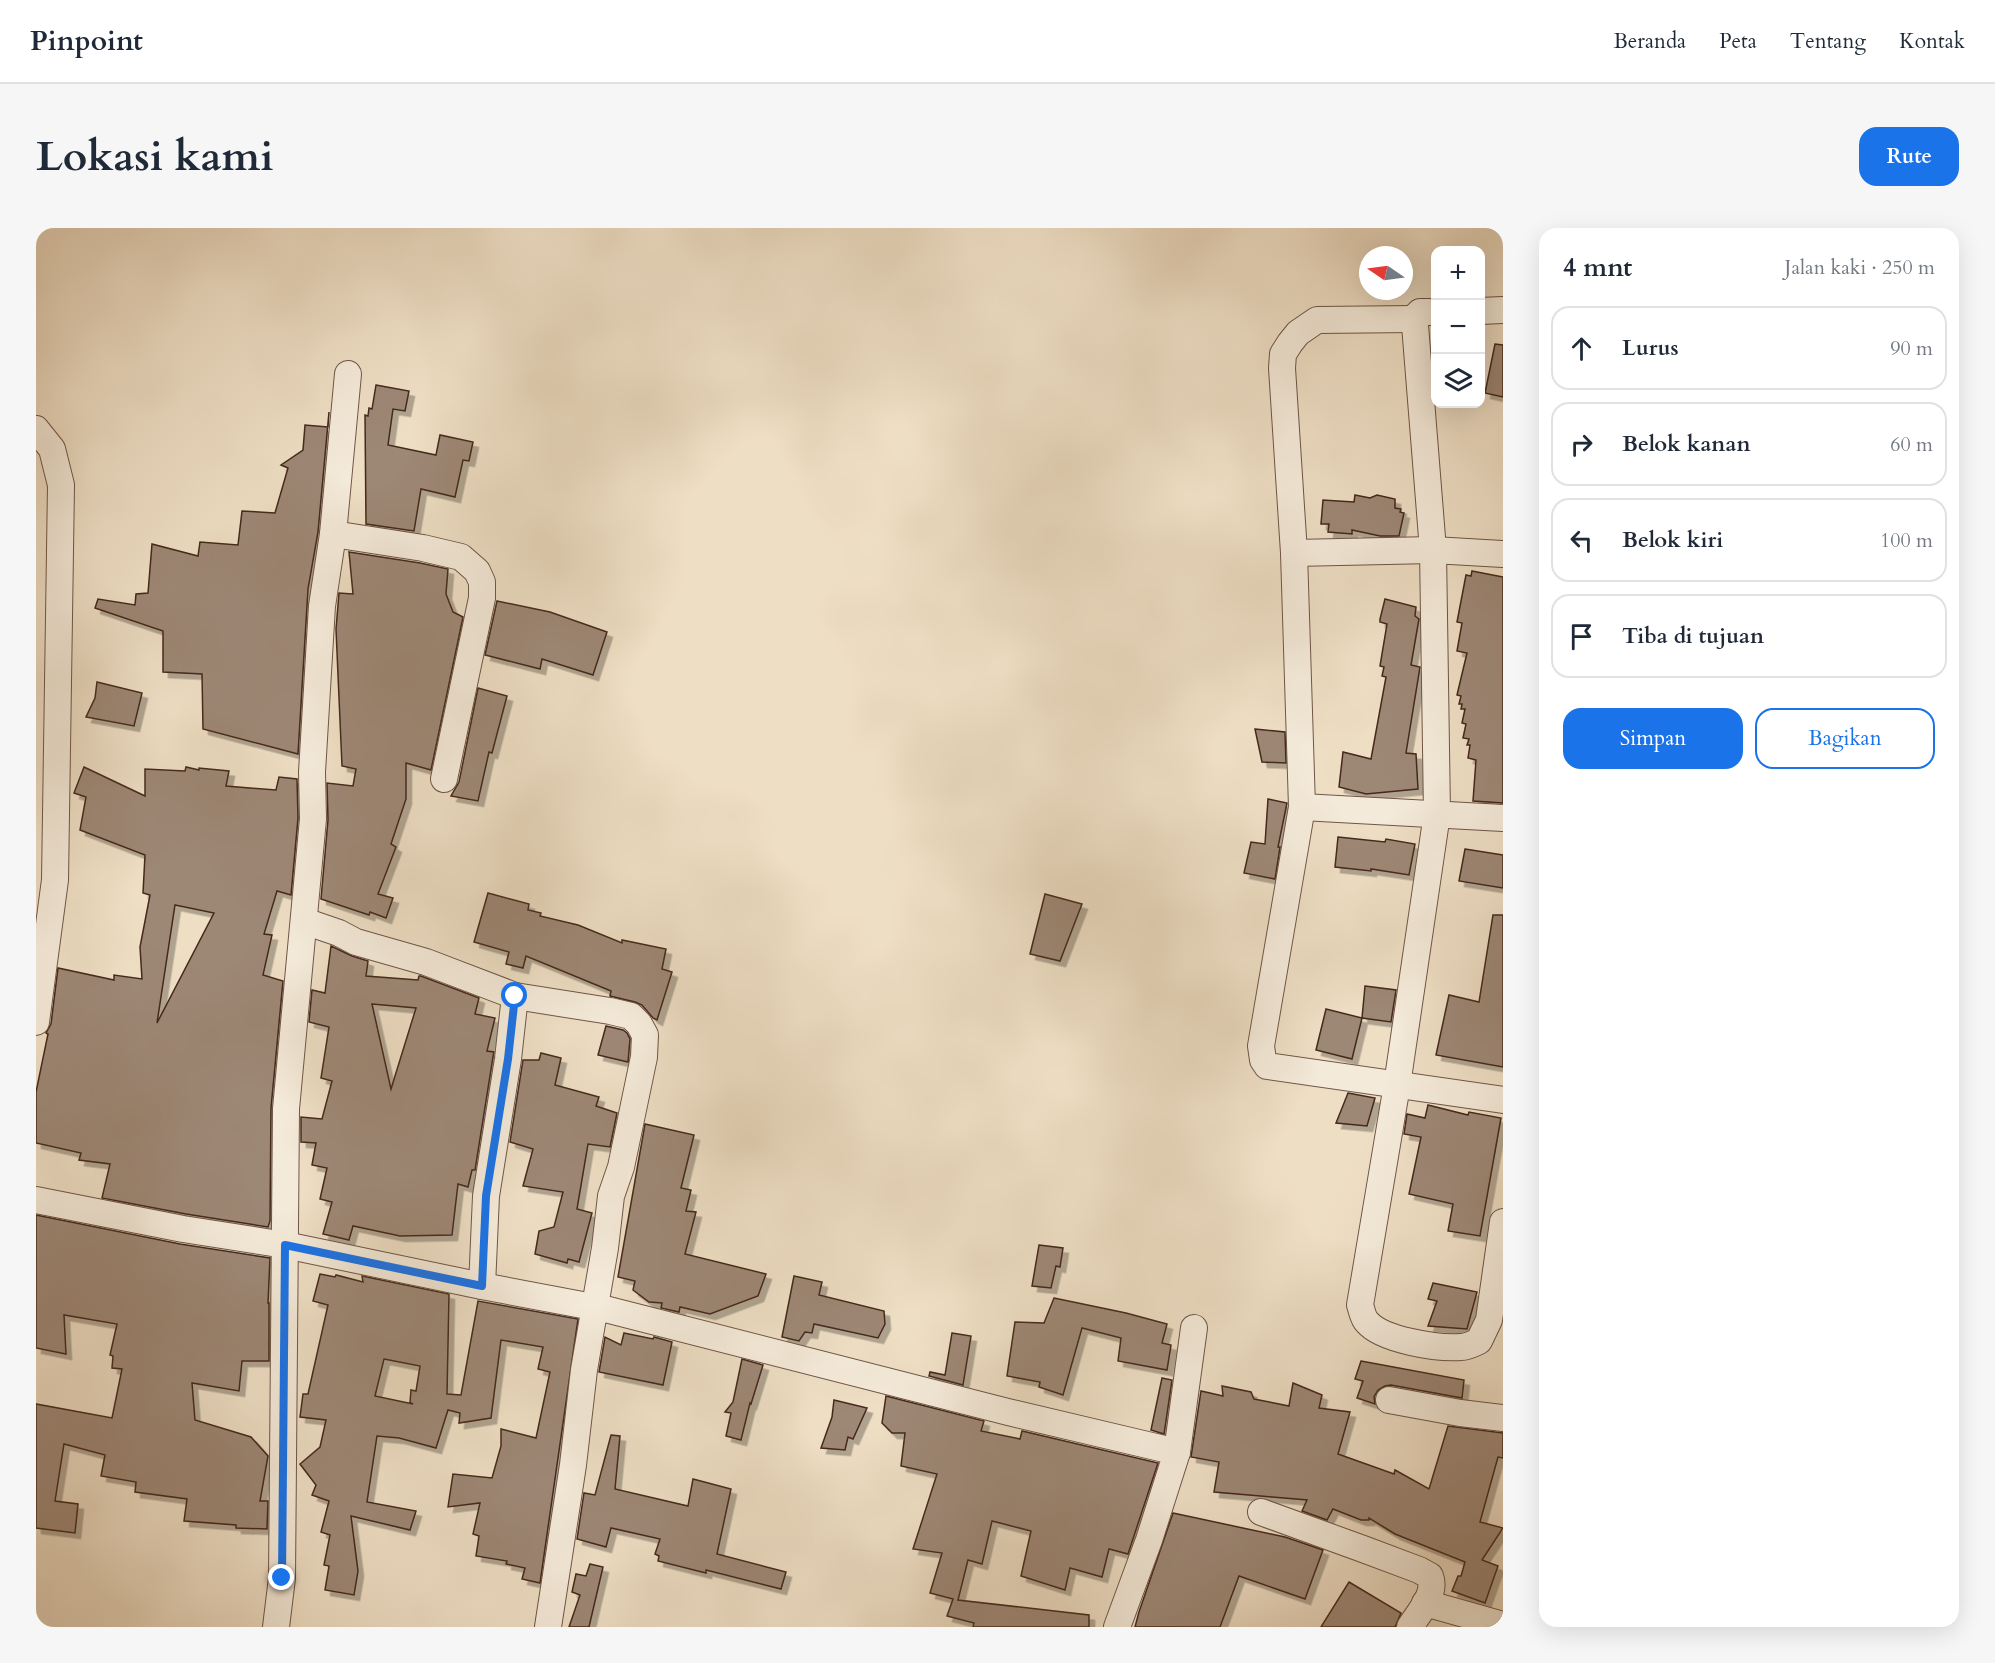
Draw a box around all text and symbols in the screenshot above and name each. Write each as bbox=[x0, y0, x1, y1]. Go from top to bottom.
text: Pinpoint bbox=[30, 22, 143, 60]
text: Beranda bbox=[1613, 27, 1686, 56]
text: Peta bbox=[1719, 27, 1757, 56]
text: Tentang bbox=[1790, 27, 1866, 56]
text: Kontak bbox=[1899, 27, 1965, 56]
button: Rute bbox=[1859, 127, 1959, 186]
text: Lokasi kami bbox=[36, 128, 274, 185]
north arrow bbox=[1359, 246, 1413, 300]
map controls bbox=[1431, 246, 1485, 408]
button: + bbox=[1431, 246, 1485, 300]
text: 4 mnt bbox=[1563, 250, 1632, 285]
text: Jalan kaki · 250 m bbox=[1785, 254, 1935, 281]
button: − bbox=[1431, 300, 1485, 354]
icon: ahead bbox=[1565, 332, 1598, 365]
text: Lurus bbox=[1622, 333, 1679, 363]
text: 90 m bbox=[1890, 335, 1933, 362]
button: layers bbox=[1431, 354, 1485, 408]
icon: right bbox=[1565, 428, 1598, 461]
text: Belok kanan bbox=[1622, 429, 1751, 459]
text: 60 m bbox=[1890, 431, 1933, 458]
icon: left bbox=[1565, 524, 1598, 557]
text: Belok kiri bbox=[1622, 525, 1723, 555]
text: 100 m bbox=[1880, 527, 1933, 554]
icon: arrive bbox=[1565, 620, 1598, 653]
text: Tiba di tujuan bbox=[1622, 621, 1764, 651]
button: Simpan bbox=[1563, 708, 1743, 769]
button: Bagikan bbox=[1755, 708, 1935, 769]
route start bbox=[501, 982, 527, 1008]
route end bbox=[268, 1564, 294, 1590]

